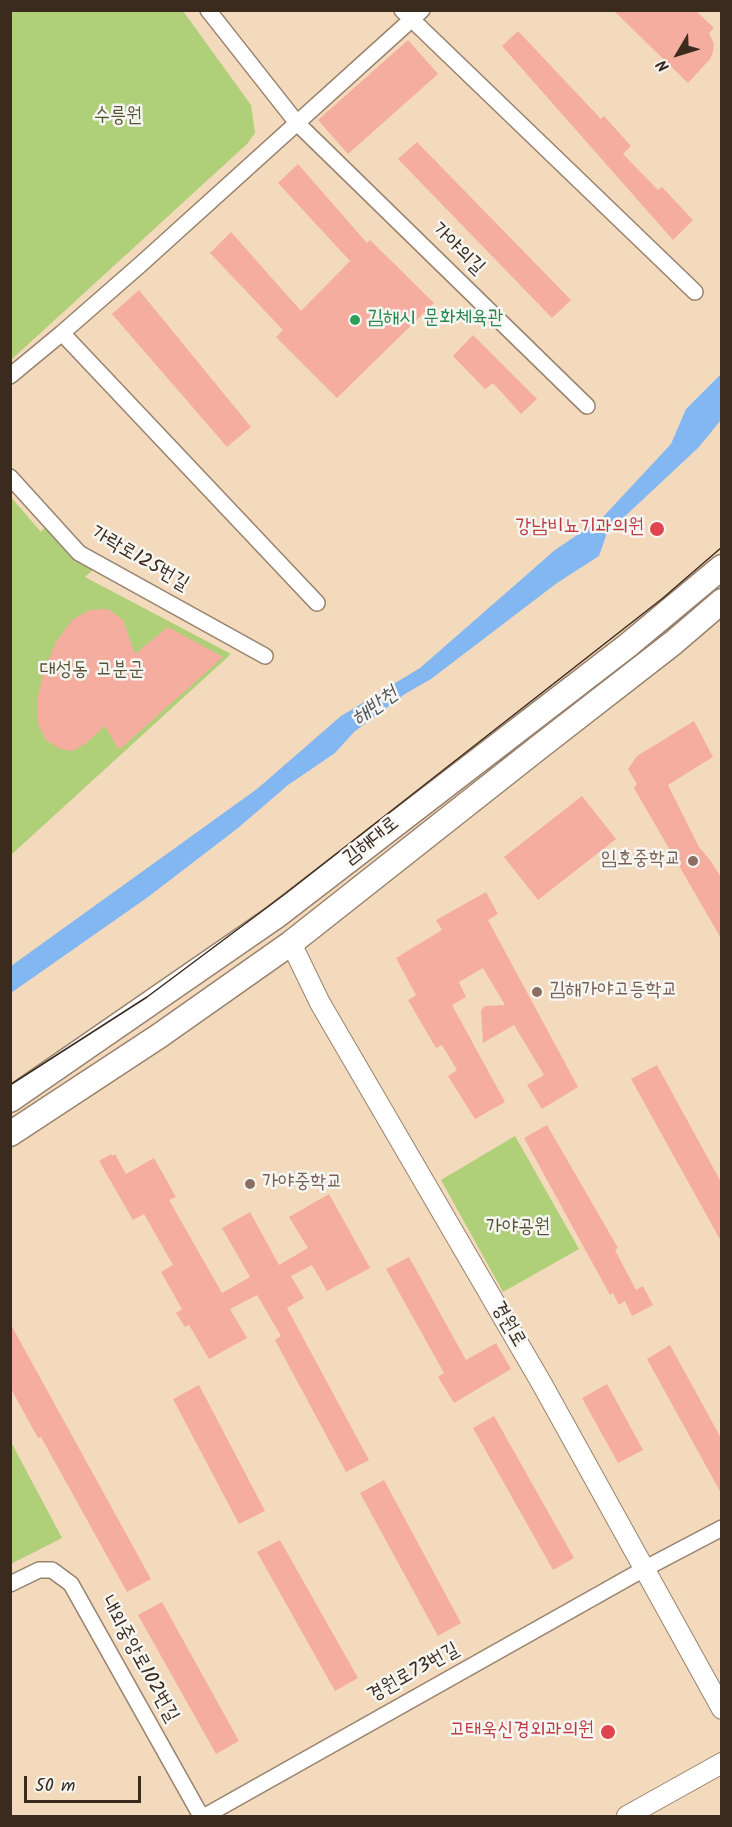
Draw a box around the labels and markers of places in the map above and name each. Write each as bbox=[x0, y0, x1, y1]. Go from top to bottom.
place label: 김해시 문화체육관 bbox=[367, 308, 504, 332]
marker: 김해시 문화체육관 bbox=[348, 313, 362, 327]
place label: 강남비뇨기과의원 bbox=[515, 517, 644, 541]
marker: 강남비뇨기과의원 bbox=[648, 520, 666, 538]
place label: 임호중학교 bbox=[601, 849, 681, 873]
marker: 임호중학교 bbox=[686, 854, 700, 868]
place label: 김해가야고등학교 bbox=[549, 980, 678, 1004]
marker: 김해가야고등학교 bbox=[530, 985, 544, 999]
place label: 가야중학교 bbox=[262, 1172, 342, 1196]
marker: 가야중학교 bbox=[243, 1177, 257, 1191]
place label: 고태욱신경외과의원 bbox=[449, 1720, 594, 1744]
marker: 고태욱신경외과의원 bbox=[599, 1723, 617, 1741]

